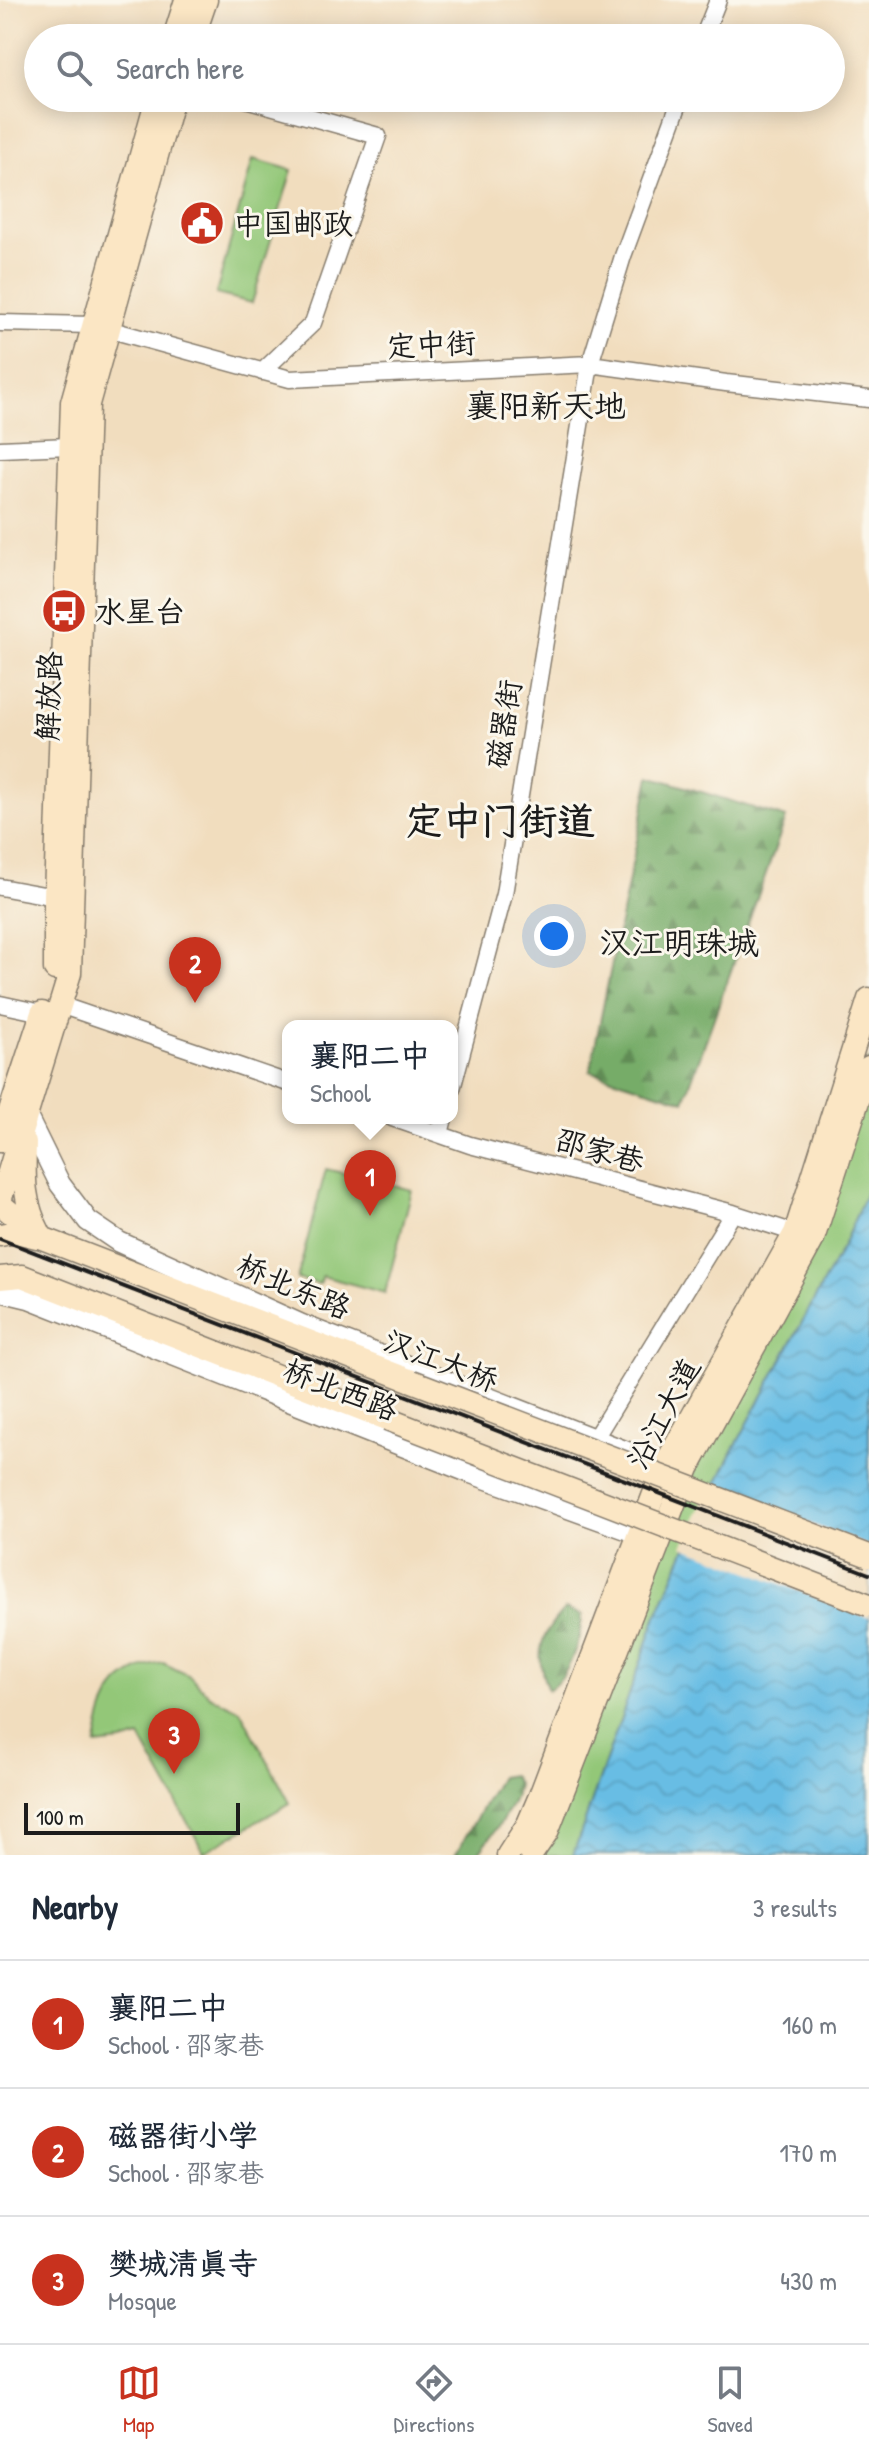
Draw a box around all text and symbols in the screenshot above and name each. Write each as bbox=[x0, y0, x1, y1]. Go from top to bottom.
search box bbox=[24, 24, 845, 112]
icon: search bbox=[52, 46, 96, 90]
text: Search here bbox=[116, 48, 244, 88]
public building icon: 中国邮政 bbox=[178, 199, 226, 247]
place label: 中国邮政 bbox=[233, 203, 353, 243]
street label: 定中街 bbox=[385, 322, 477, 366]
district label: 襄阳新天地 bbox=[466, 384, 626, 427]
bus stop icon: 水星台 bbox=[40, 587, 88, 635]
place label: 水星台 bbox=[95, 591, 185, 631]
street label: 解放路 bbox=[26, 650, 70, 742]
street label: 磁器街 bbox=[476, 676, 530, 772]
district label: 定中门街道 bbox=[405, 794, 595, 846]
your location bbox=[534, 916, 574, 956]
district label: 汉江明珠城 bbox=[599, 921, 759, 964]
pin: 2 bbox=[169, 937, 221, 1003]
popup bbox=[282, 1020, 458, 1124]
text: 襄阳二中 bbox=[310, 1035, 430, 1075]
text: School bbox=[310, 1075, 371, 1110]
street label: 邵家巷 bbox=[551, 1119, 649, 1181]
pin: 1 bbox=[344, 1150, 396, 1216]
street label: 桥北东路 bbox=[231, 1244, 357, 1328]
street label: 汉江大桥 bbox=[378, 1320, 504, 1400]
street label: 桥北西路 bbox=[278, 1349, 404, 1429]
street label: 沿江大道 bbox=[617, 1351, 709, 1475]
pin: 3 bbox=[148, 1708, 200, 1774]
scale bar bbox=[24, 1799, 240, 1835]
text: 100 m bbox=[36, 1802, 84, 1832]
text: Nearby bbox=[32, 1884, 118, 1930]
text: 3 results bbox=[753, 1890, 837, 1925]
text: 襄阳二中 bbox=[108, 1987, 228, 2027]
text: 1 bbox=[53, 2007, 63, 2042]
text: 160 m bbox=[782, 2007, 837, 2042]
text: School · 邵家巷 bbox=[108, 2027, 264, 2062]
text: 磁器街小学 bbox=[108, 2115, 258, 2155]
text: 2 bbox=[52, 2135, 64, 2170]
text: 170 m bbox=[779, 2135, 837, 2170]
text: School · 邵家巷 bbox=[108, 2155, 264, 2190]
text: 樊城清真寺 bbox=[108, 2243, 258, 2283]
text: 3 bbox=[52, 2263, 64, 2298]
text: 430 m bbox=[780, 2263, 837, 2298]
text: Mosque bbox=[108, 2283, 177, 2318]
tab: Map bbox=[117, 2361, 161, 2439]
tab: Directions bbox=[394, 2361, 475, 2439]
tab: Saved bbox=[708, 2361, 752, 2439]

